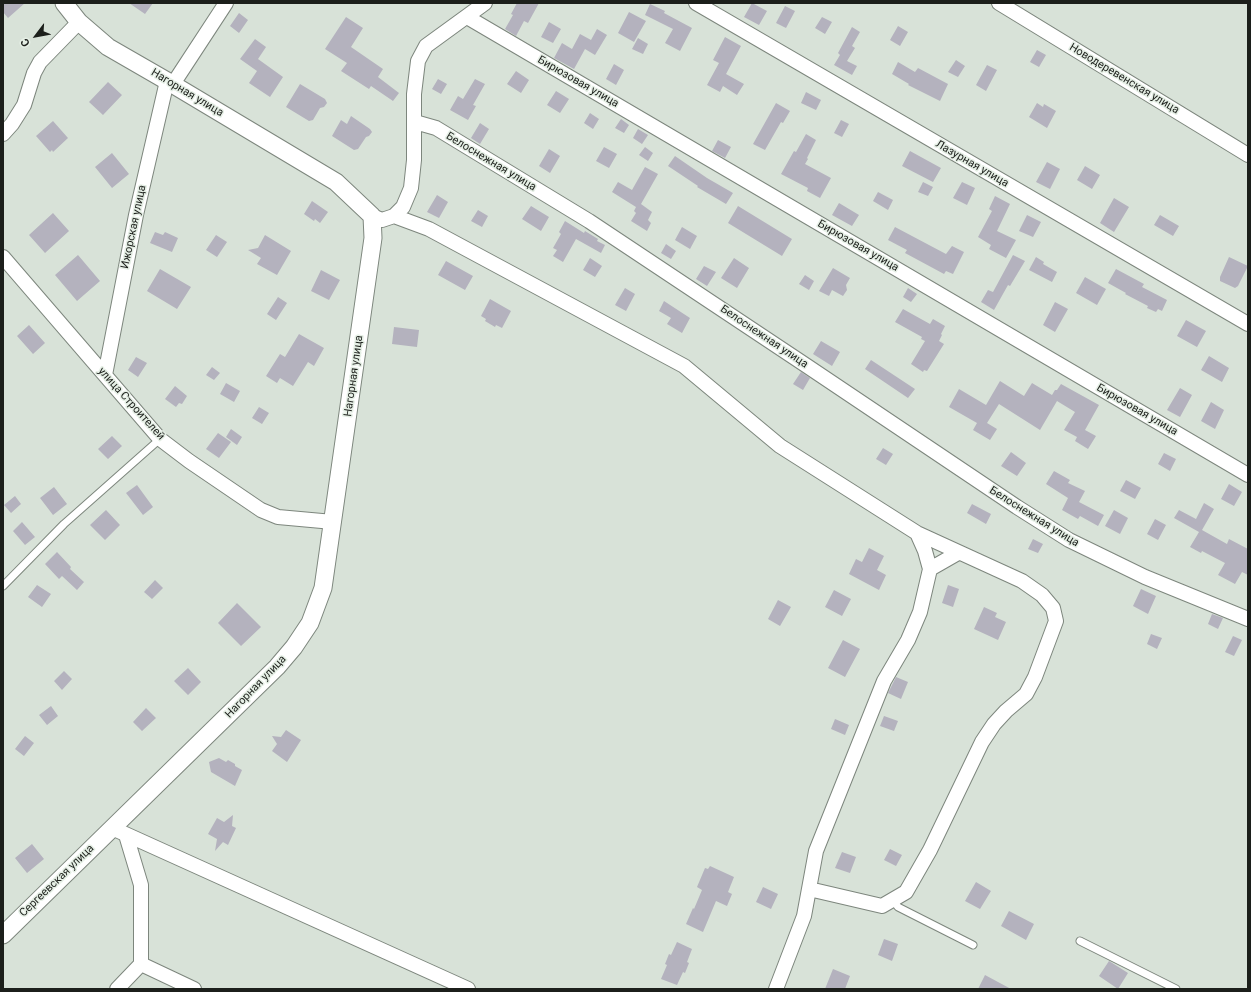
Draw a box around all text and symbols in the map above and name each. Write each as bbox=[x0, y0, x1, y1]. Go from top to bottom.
north arrow bbox=[16, 16, 56, 56]
text: С bbox=[18, 36, 33, 49]
street label: Новодеревенская улица bbox=[1067, 41, 1181, 117]
street label: Бирюзовая улица bbox=[535, 53, 621, 111]
street label: Нагорная улица bbox=[148, 66, 226, 120]
street label: Белоснежная улица bbox=[443, 130, 539, 194]
street label: Лазурная улица bbox=[933, 138, 1011, 190]
street label: Ижорская улица bbox=[119, 184, 149, 270]
street label: Бирюзовая улица bbox=[815, 217, 901, 275]
street label: Белоснежная улица bbox=[718, 303, 810, 371]
street label: Нагорная улица bbox=[342, 334, 366, 418]
street label: улица Строителей bbox=[95, 365, 167, 443]
street label: Бирюзовая улица bbox=[1094, 381, 1180, 439]
street label: Белоснежная улица bbox=[987, 484, 1081, 550]
street label: Нагорная улица bbox=[223, 653, 289, 721]
street label: Сергеевская улица bbox=[17, 842, 97, 920]

